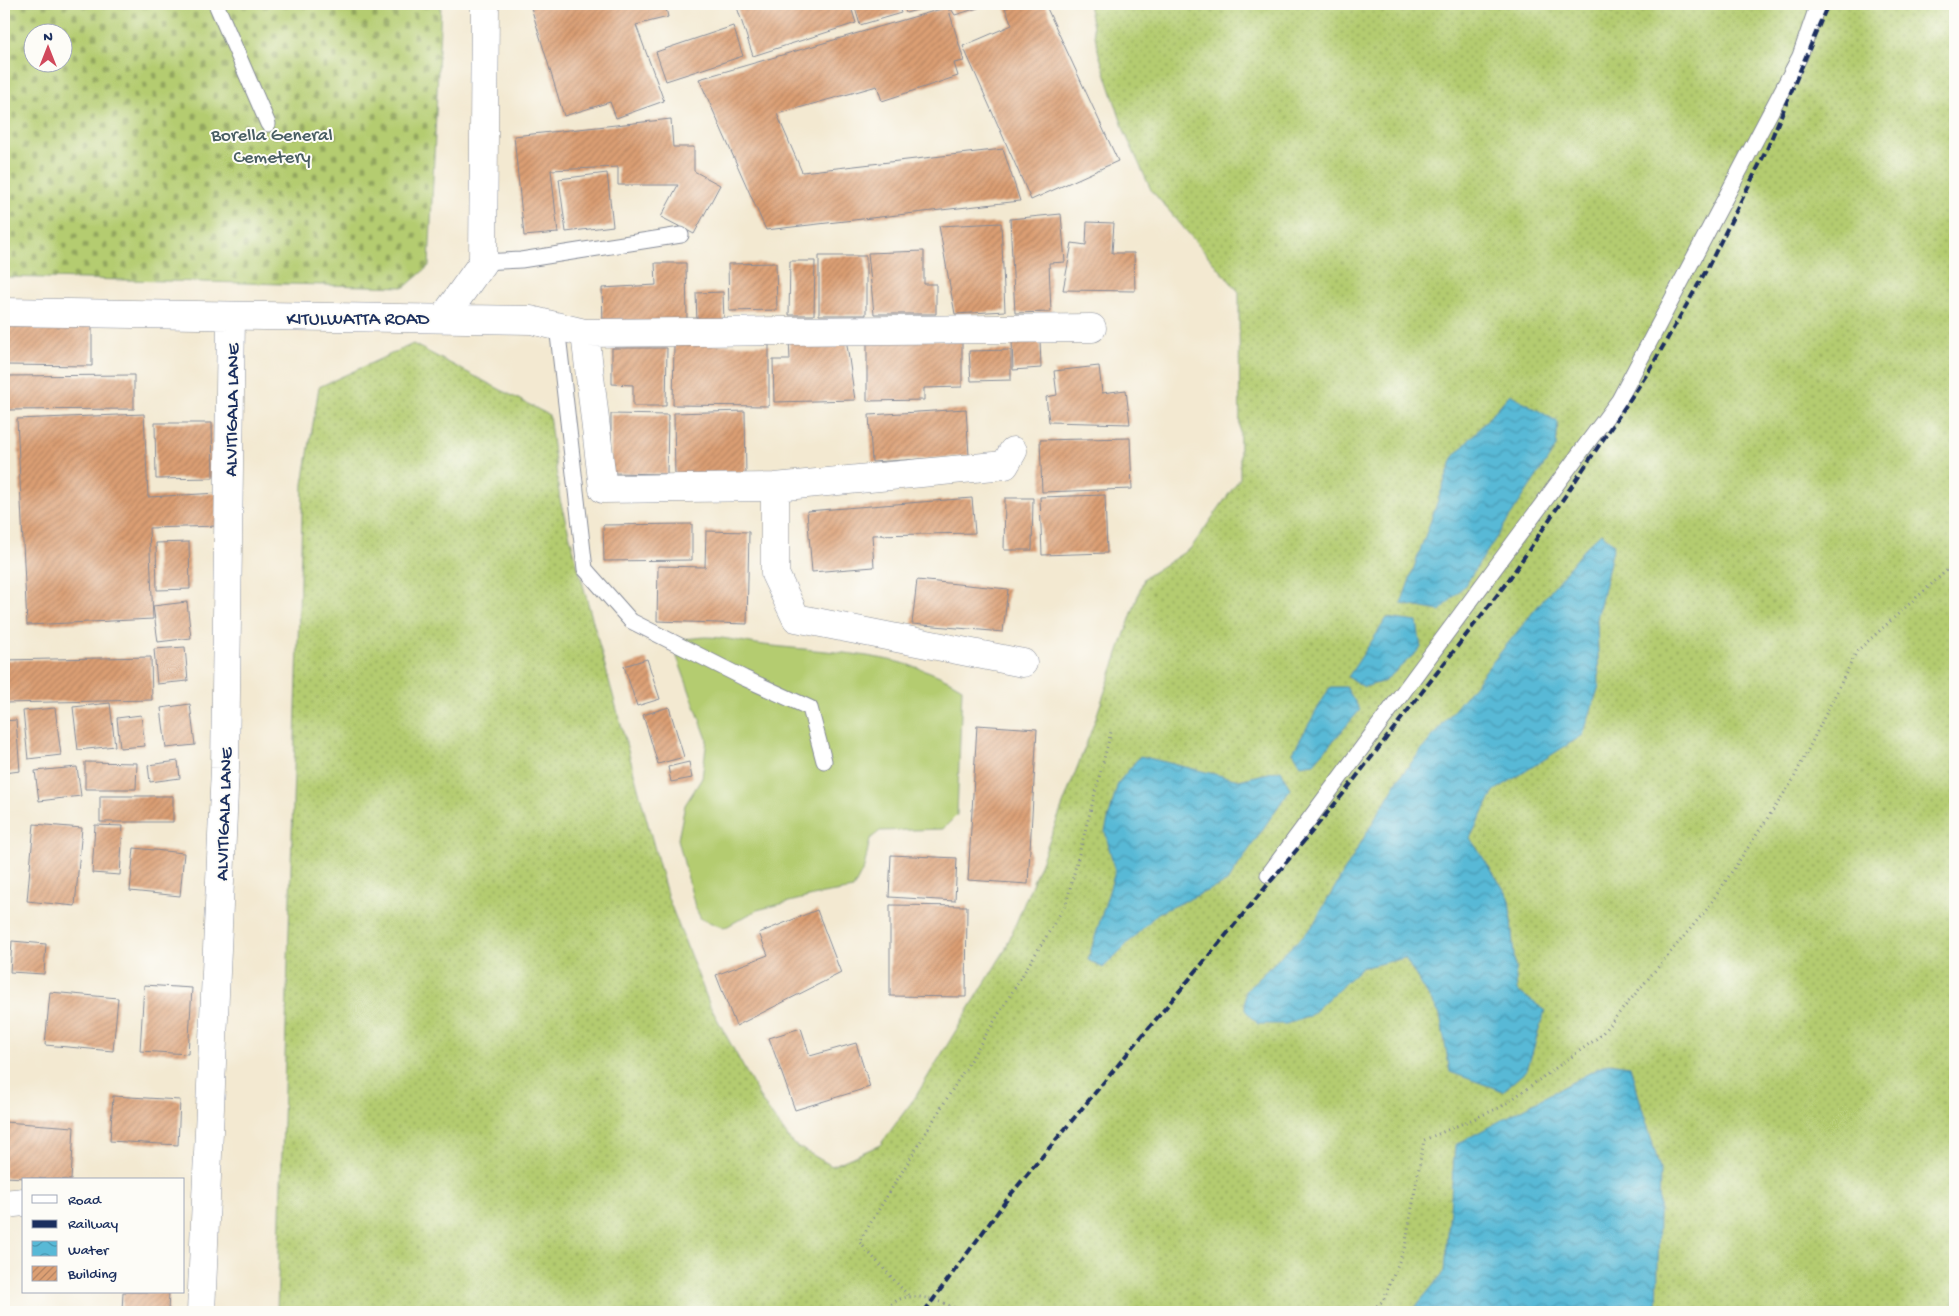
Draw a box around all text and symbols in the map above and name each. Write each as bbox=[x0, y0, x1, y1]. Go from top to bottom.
north arrow bbox=[22, 22, 72, 72]
text: N bbox=[43, 29, 53, 46]
park label: Borella General Cemetery bbox=[210, 125, 333, 170]
street label: KITULWATTA ROAD bbox=[287, 309, 430, 332]
street label: ALVITIGALA LANE bbox=[221, 342, 246, 477]
street label: ALVITIGALA LANE bbox=[212, 746, 239, 881]
legend bbox=[22, 1178, 185, 1294]
text: Road bbox=[68, 1192, 102, 1210]
text: Railway bbox=[68, 1216, 119, 1234]
text: Water bbox=[68, 1242, 110, 1260]
text: Building bbox=[67, 1266, 117, 1284]

